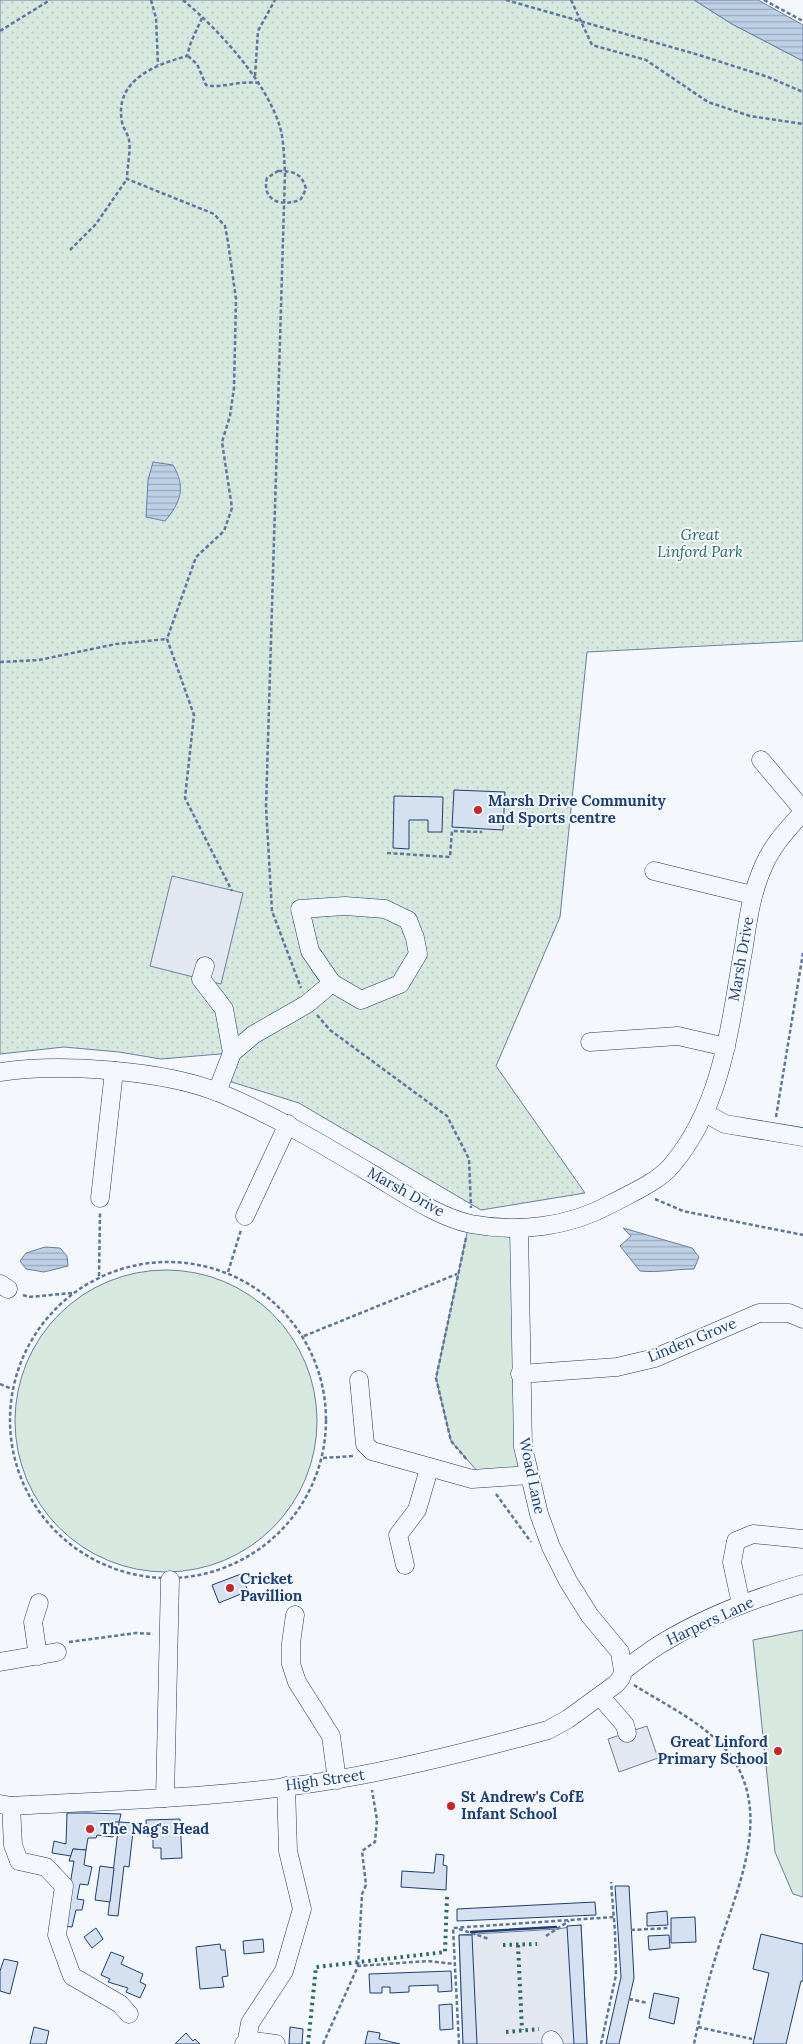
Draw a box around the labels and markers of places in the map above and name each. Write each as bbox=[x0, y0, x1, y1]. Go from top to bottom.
place label: Marsh Drive Community and Sports centre bbox=[488, 791, 666, 827]
marker: Marsh Drive Community and Sports centre bbox=[472, 804, 484, 816]
place label: Cricket Pavillion bbox=[240, 1569, 303, 1605]
marker: Cricket Pavillion bbox=[224, 1582, 236, 1594]
place label: Great Linford Primary School bbox=[657, 1732, 768, 1768]
marker: Great Linford Primary School bbox=[772, 1745, 784, 1757]
place label: St Andrew's CofE Infant School bbox=[461, 1787, 584, 1823]
marker: St Andrew's CofE Infant School bbox=[445, 1800, 457, 1812]
place label: The Nag's Head bbox=[100, 1819, 209, 1838]
marker: The Nag's Head bbox=[84, 1823, 96, 1835]

